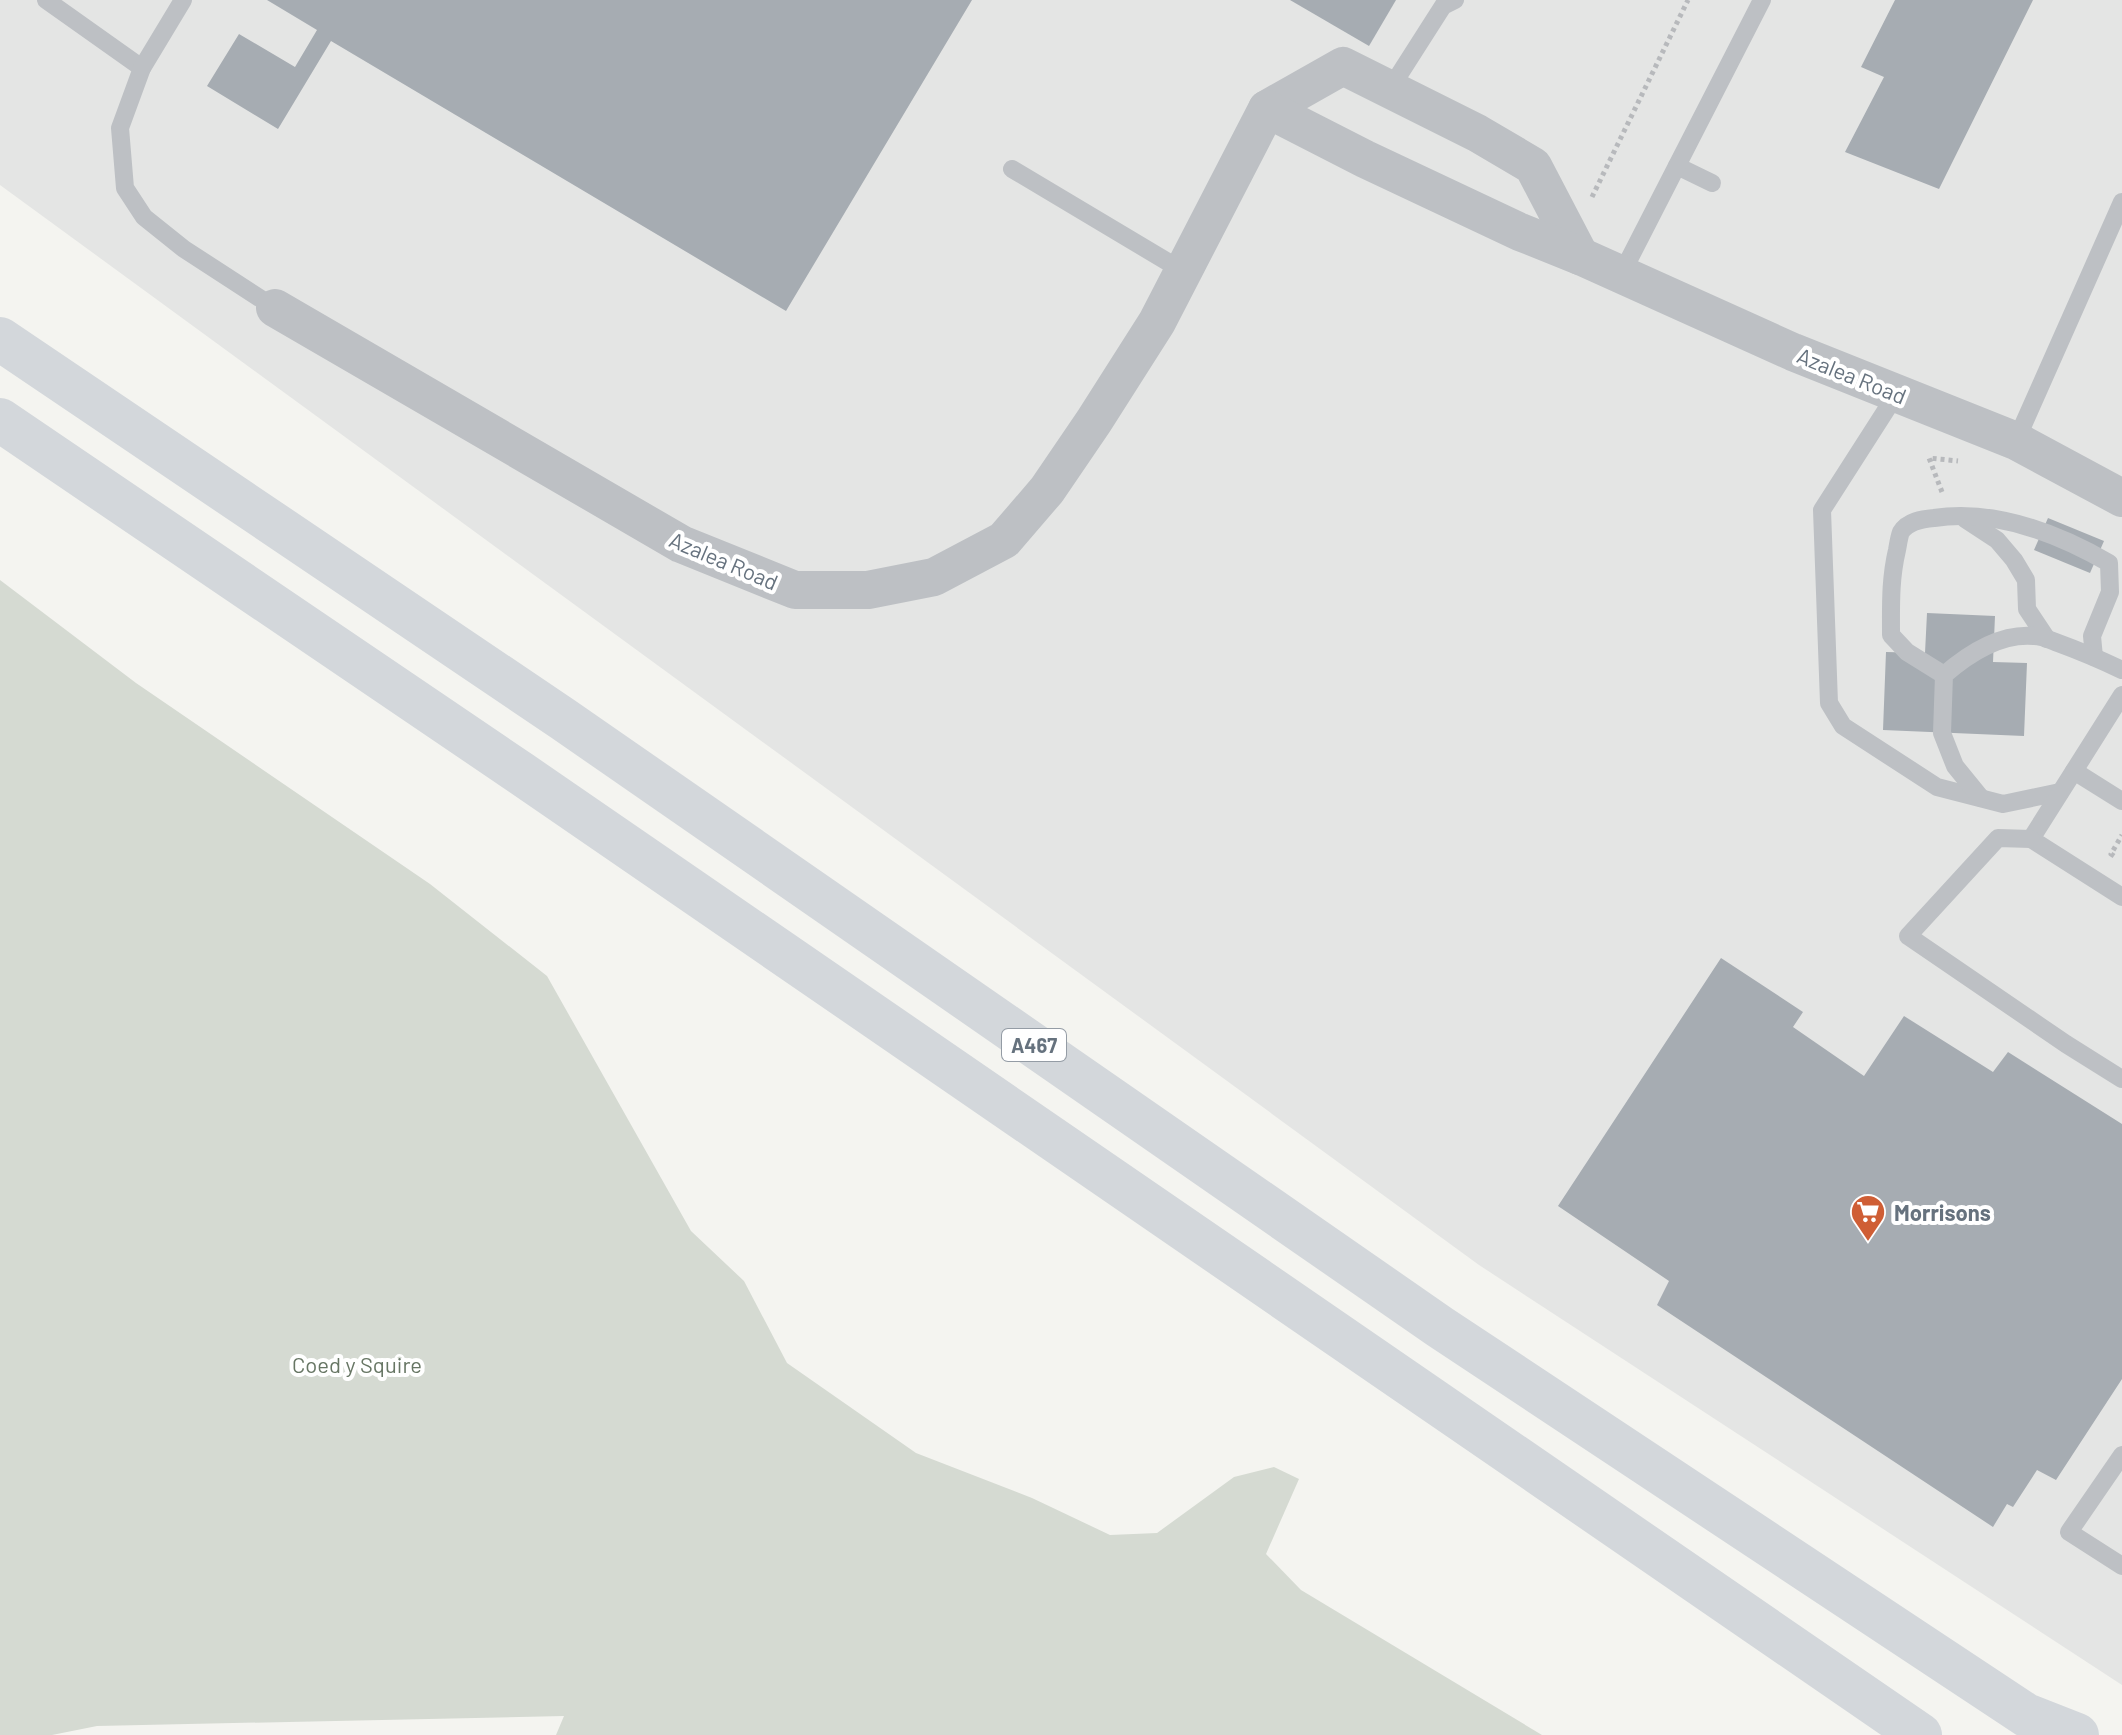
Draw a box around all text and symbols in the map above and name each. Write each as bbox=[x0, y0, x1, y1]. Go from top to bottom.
street label: Azalea Road bbox=[1794, 341, 1910, 409]
street label: Azalea Road bbox=[666, 525, 782, 595]
road number: A467 bbox=[1002, 1029, 1066, 1061]
supermarket icon: Morrisons bbox=[1849, 1193, 1887, 1243]
place label: Morrisons bbox=[1894, 1199, 1991, 1225]
park label: Coed y Squire bbox=[292, 1351, 422, 1377]

